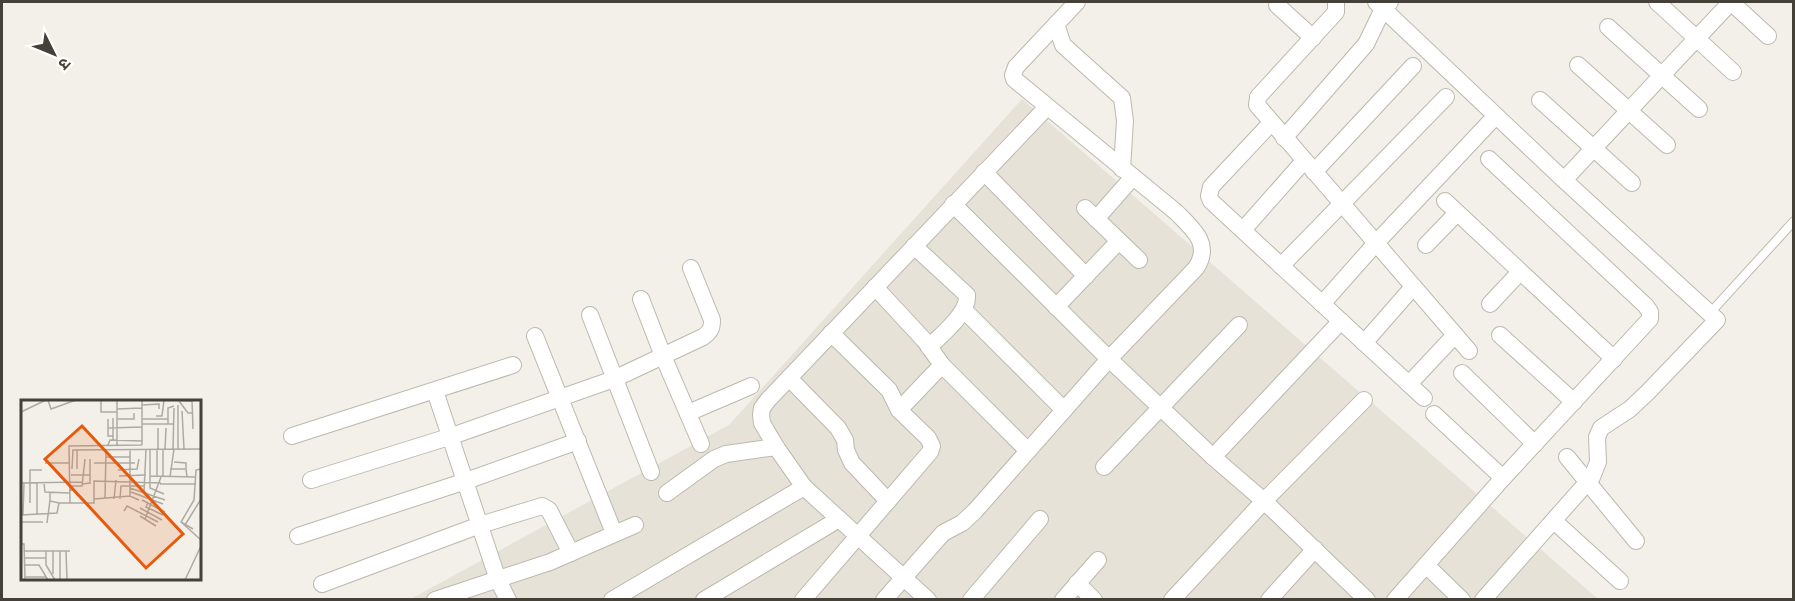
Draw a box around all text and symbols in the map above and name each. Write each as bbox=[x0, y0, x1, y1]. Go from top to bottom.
north arrow bbox=[24, 24, 84, 84]
text: उ bbox=[53, 53, 77, 76]
inset map bbox=[21, 400, 201, 580]

